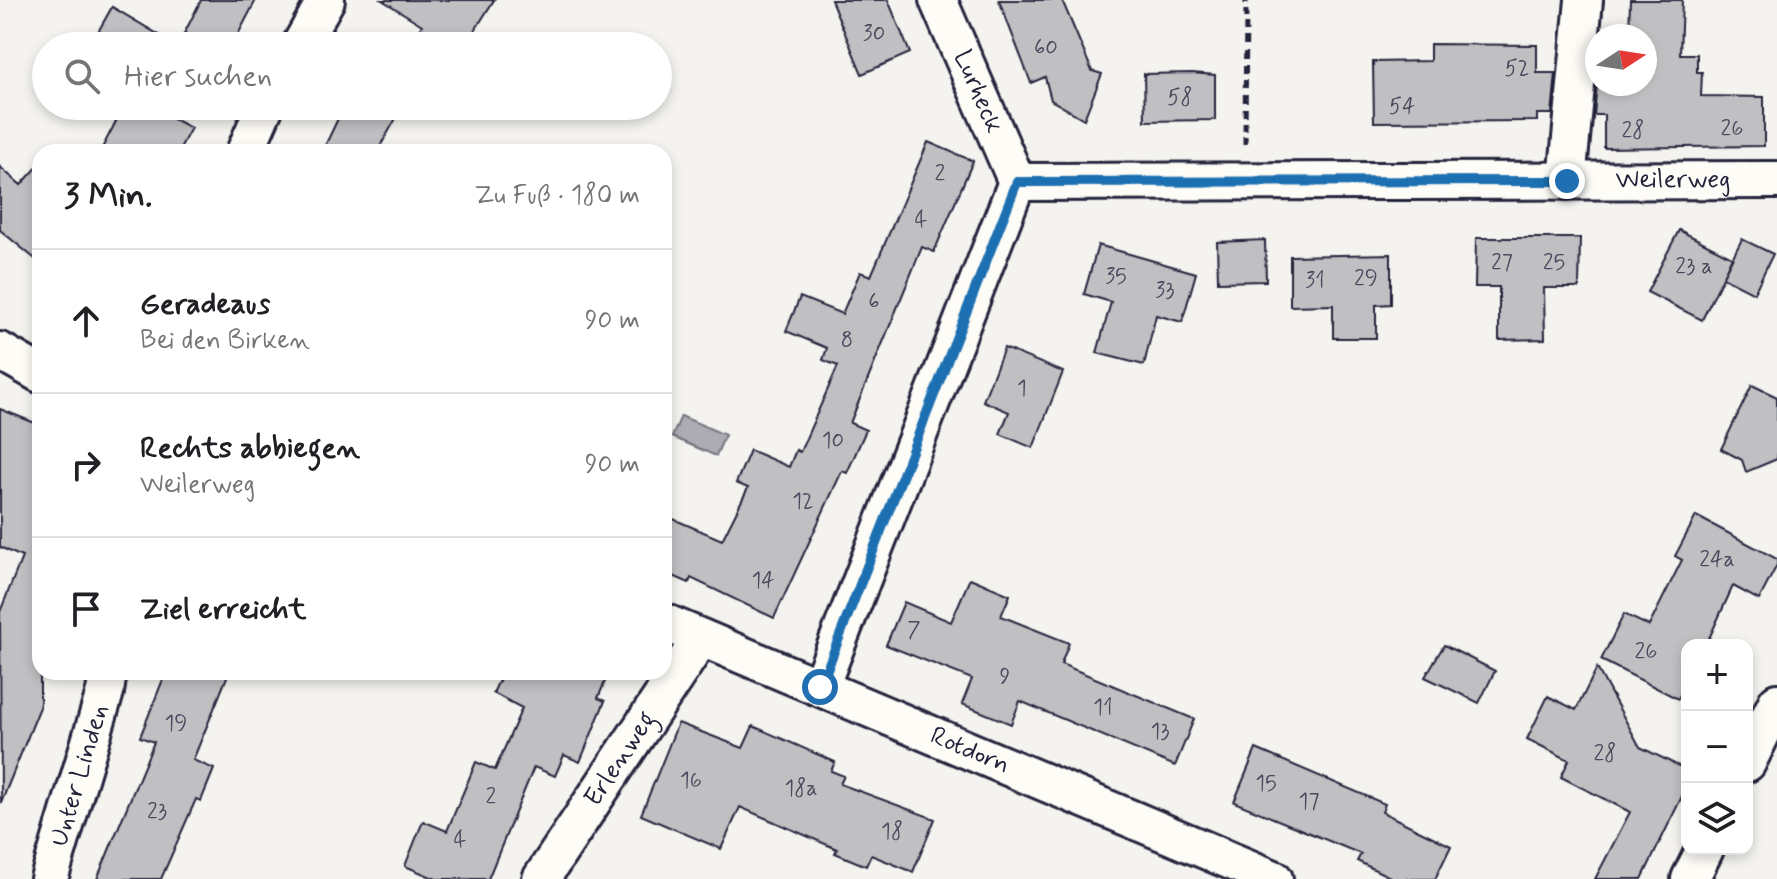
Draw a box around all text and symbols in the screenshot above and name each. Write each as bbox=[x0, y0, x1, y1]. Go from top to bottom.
house number: 30 bbox=[863, 20, 885, 48]
north arrow bbox=[1585, 24, 1657, 96]
search box bbox=[32, 32, 672, 120]
house number: 60 bbox=[1034, 34, 1058, 62]
street label: Lurheck bbox=[945, 45, 1011, 139]
icon: search bbox=[60, 54, 104, 98]
house number: 52 bbox=[1505, 55, 1529, 83]
text: Hier suchen bbox=[124, 57, 272, 96]
house number: 58 bbox=[1167, 84, 1193, 112]
house number: 54 bbox=[1389, 93, 1415, 121]
house number: 26 bbox=[1721, 115, 1743, 143]
house number: 28 bbox=[1622, 117, 1644, 145]
house number: 2 bbox=[935, 160, 946, 188]
route end bbox=[1549, 163, 1585, 199]
street label: Weilerweg bbox=[1615, 163, 1731, 197]
text: 3 Min. bbox=[64, 174, 152, 219]
text: Zu Fuß · 180 m bbox=[474, 179, 640, 213]
house number: 4 bbox=[915, 206, 928, 234]
house number: 27 bbox=[1491, 249, 1513, 277]
house number: 25 bbox=[1543, 249, 1565, 277]
house number: 23 a bbox=[1675, 253, 1713, 281]
house number: 35 bbox=[1105, 263, 1127, 291]
house number: 29 bbox=[1354, 265, 1378, 293]
house number: 31 bbox=[1305, 267, 1325, 295]
house number: 33 bbox=[1155, 277, 1175, 305]
text: Geradeaus bbox=[140, 285, 270, 324]
house number: 6 bbox=[868, 288, 880, 316]
icon: ahead bbox=[64, 299, 108, 343]
text: 90 m bbox=[585, 304, 640, 338]
text: Bei den Birken bbox=[140, 324, 310, 358]
house number: 8 bbox=[841, 327, 853, 355]
house number: 1 bbox=[1017, 375, 1027, 403]
house number: 10 bbox=[822, 427, 844, 455]
text: Rechts abbiegen bbox=[140, 429, 360, 468]
icon: right bbox=[64, 443, 108, 487]
text: 90 m bbox=[585, 448, 640, 482]
text: Weilerweg bbox=[140, 468, 255, 502]
house number: 12 bbox=[792, 488, 814, 516]
house number: 24a bbox=[1699, 546, 1735, 574]
house number: 14 bbox=[751, 567, 775, 595]
icon: arrive bbox=[64, 587, 108, 631]
text: Ziel erreicht bbox=[140, 590, 306, 629]
house number: 7 bbox=[907, 617, 921, 645]
house number: 26 bbox=[1635, 638, 1657, 666]
map controls bbox=[1681, 639, 1753, 855]
button: + bbox=[1681, 639, 1753, 711]
house number: 9 bbox=[1000, 663, 1010, 691]
route start bbox=[802, 669, 838, 705]
house number: 11 bbox=[1093, 694, 1113, 722]
street label: Unter Linden bbox=[43, 700, 117, 851]
street label: Erlenweg bbox=[577, 705, 667, 813]
house number: 19 bbox=[165, 710, 187, 738]
button: − bbox=[1681, 711, 1753, 783]
house number: 13 bbox=[1150, 718, 1170, 746]
street label: Rotdorn bbox=[925, 719, 1015, 783]
house number: 28 bbox=[1594, 740, 1616, 768]
house number: 16 bbox=[680, 767, 702, 795]
house number: 15 bbox=[1255, 770, 1277, 798]
house number: 18a bbox=[784, 775, 818, 803]
house number: 2 bbox=[486, 783, 497, 811]
button: layers bbox=[1681, 783, 1753, 855]
house number: 17 bbox=[1299, 788, 1319, 816]
house number: 23 bbox=[147, 798, 167, 826]
house number: 18 bbox=[881, 818, 903, 846]
house number: 4 bbox=[454, 826, 467, 854]

